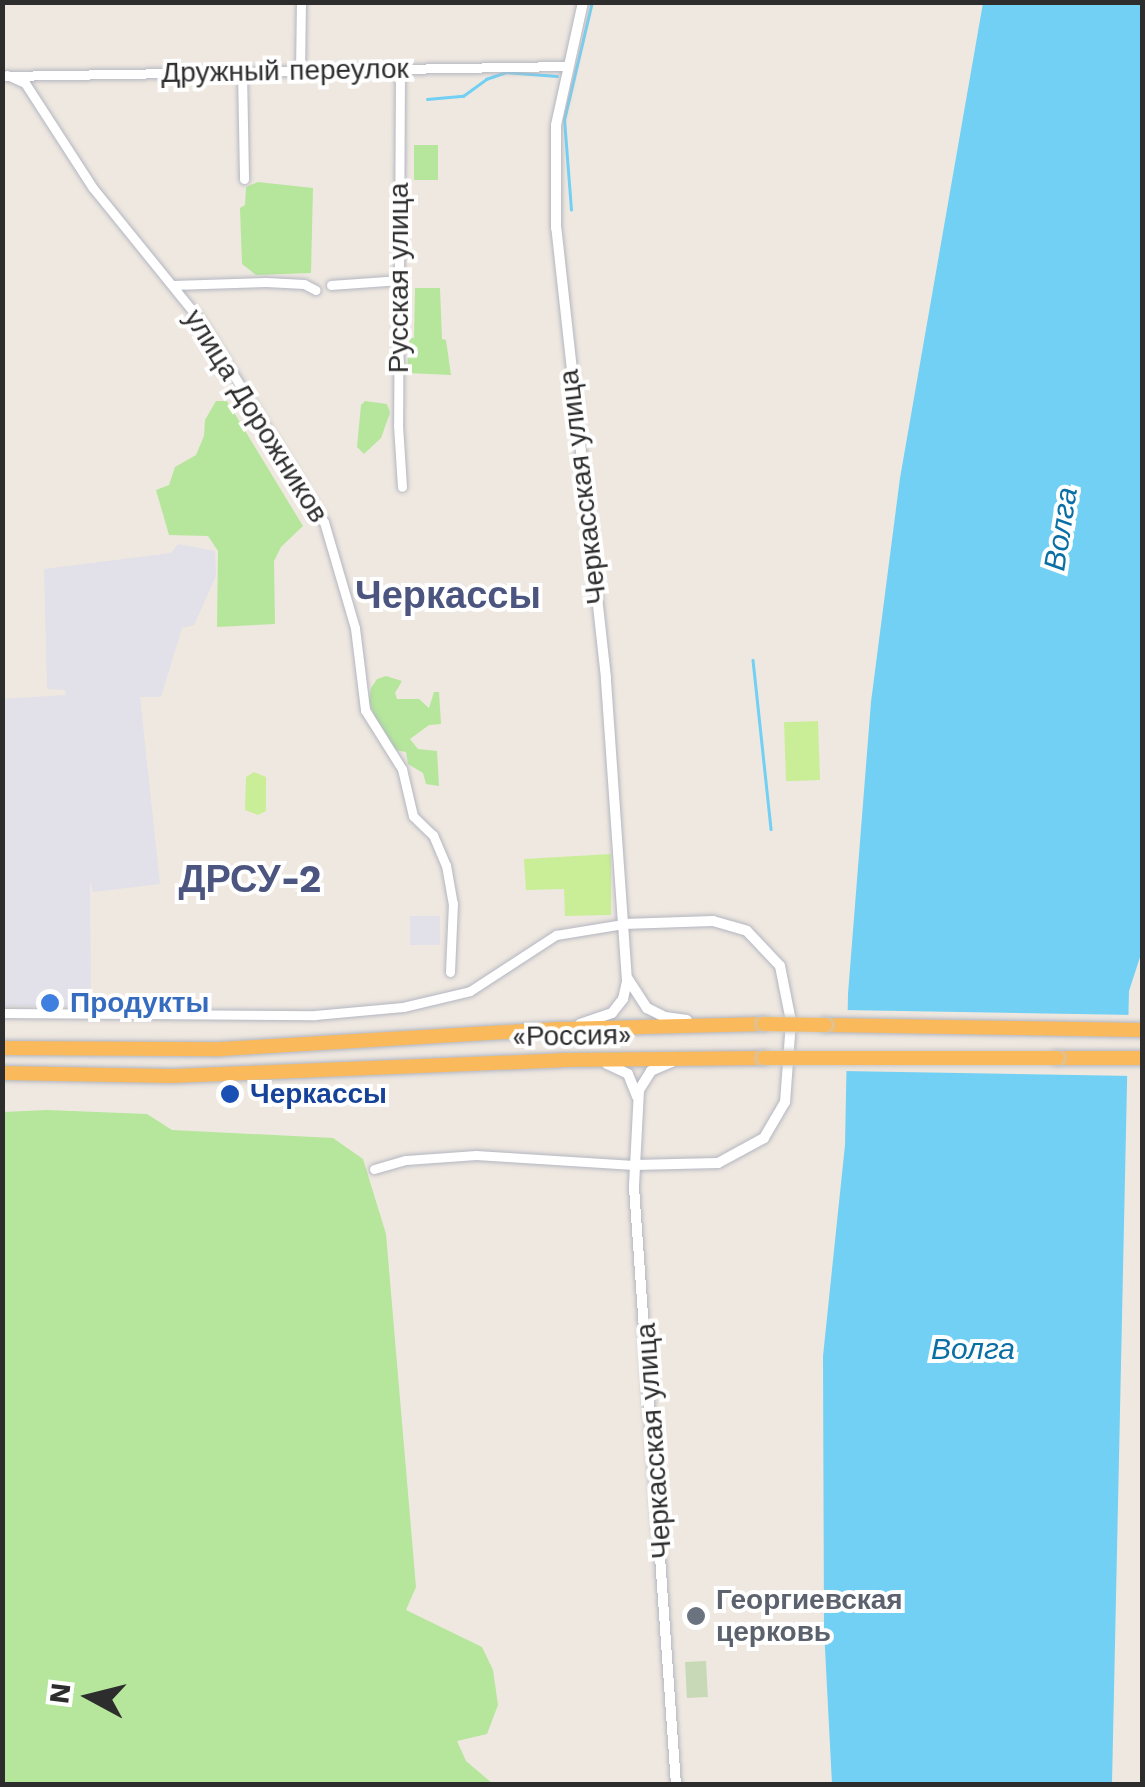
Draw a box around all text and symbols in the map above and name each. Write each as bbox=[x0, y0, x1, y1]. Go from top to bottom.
street label: Дружный переулок bbox=[161, 52, 409, 90]
street label: Русская улица bbox=[382, 183, 416, 373]
street label: улица Дорожников bbox=[177, 303, 335, 529]
street label: Черкасская улица bbox=[552, 368, 614, 606]
water label: Волга bbox=[1037, 485, 1085, 573]
district label: Черкассы bbox=[355, 573, 541, 619]
district label: ДРСУ-2 bbox=[178, 857, 322, 903]
place label: Продукты bbox=[70, 986, 209, 1020]
marker: Продукты bbox=[39, 992, 61, 1014]
street label: «Россия» bbox=[512, 1018, 632, 1054]
place label: Черкассы bbox=[250, 1077, 387, 1111]
marker: Черкассы bbox=[219, 1083, 241, 1105]
street label: Черкасская улица bbox=[629, 1322, 679, 1560]
water label: Волга bbox=[931, 1331, 1015, 1367]
place label: Георгиевская церковь bbox=[716, 1583, 903, 1649]
marker: Георгиевская церковь bbox=[685, 1605, 707, 1627]
north arrow bbox=[40, 1647, 140, 1747]
text: N bbox=[42, 1681, 77, 1706]

